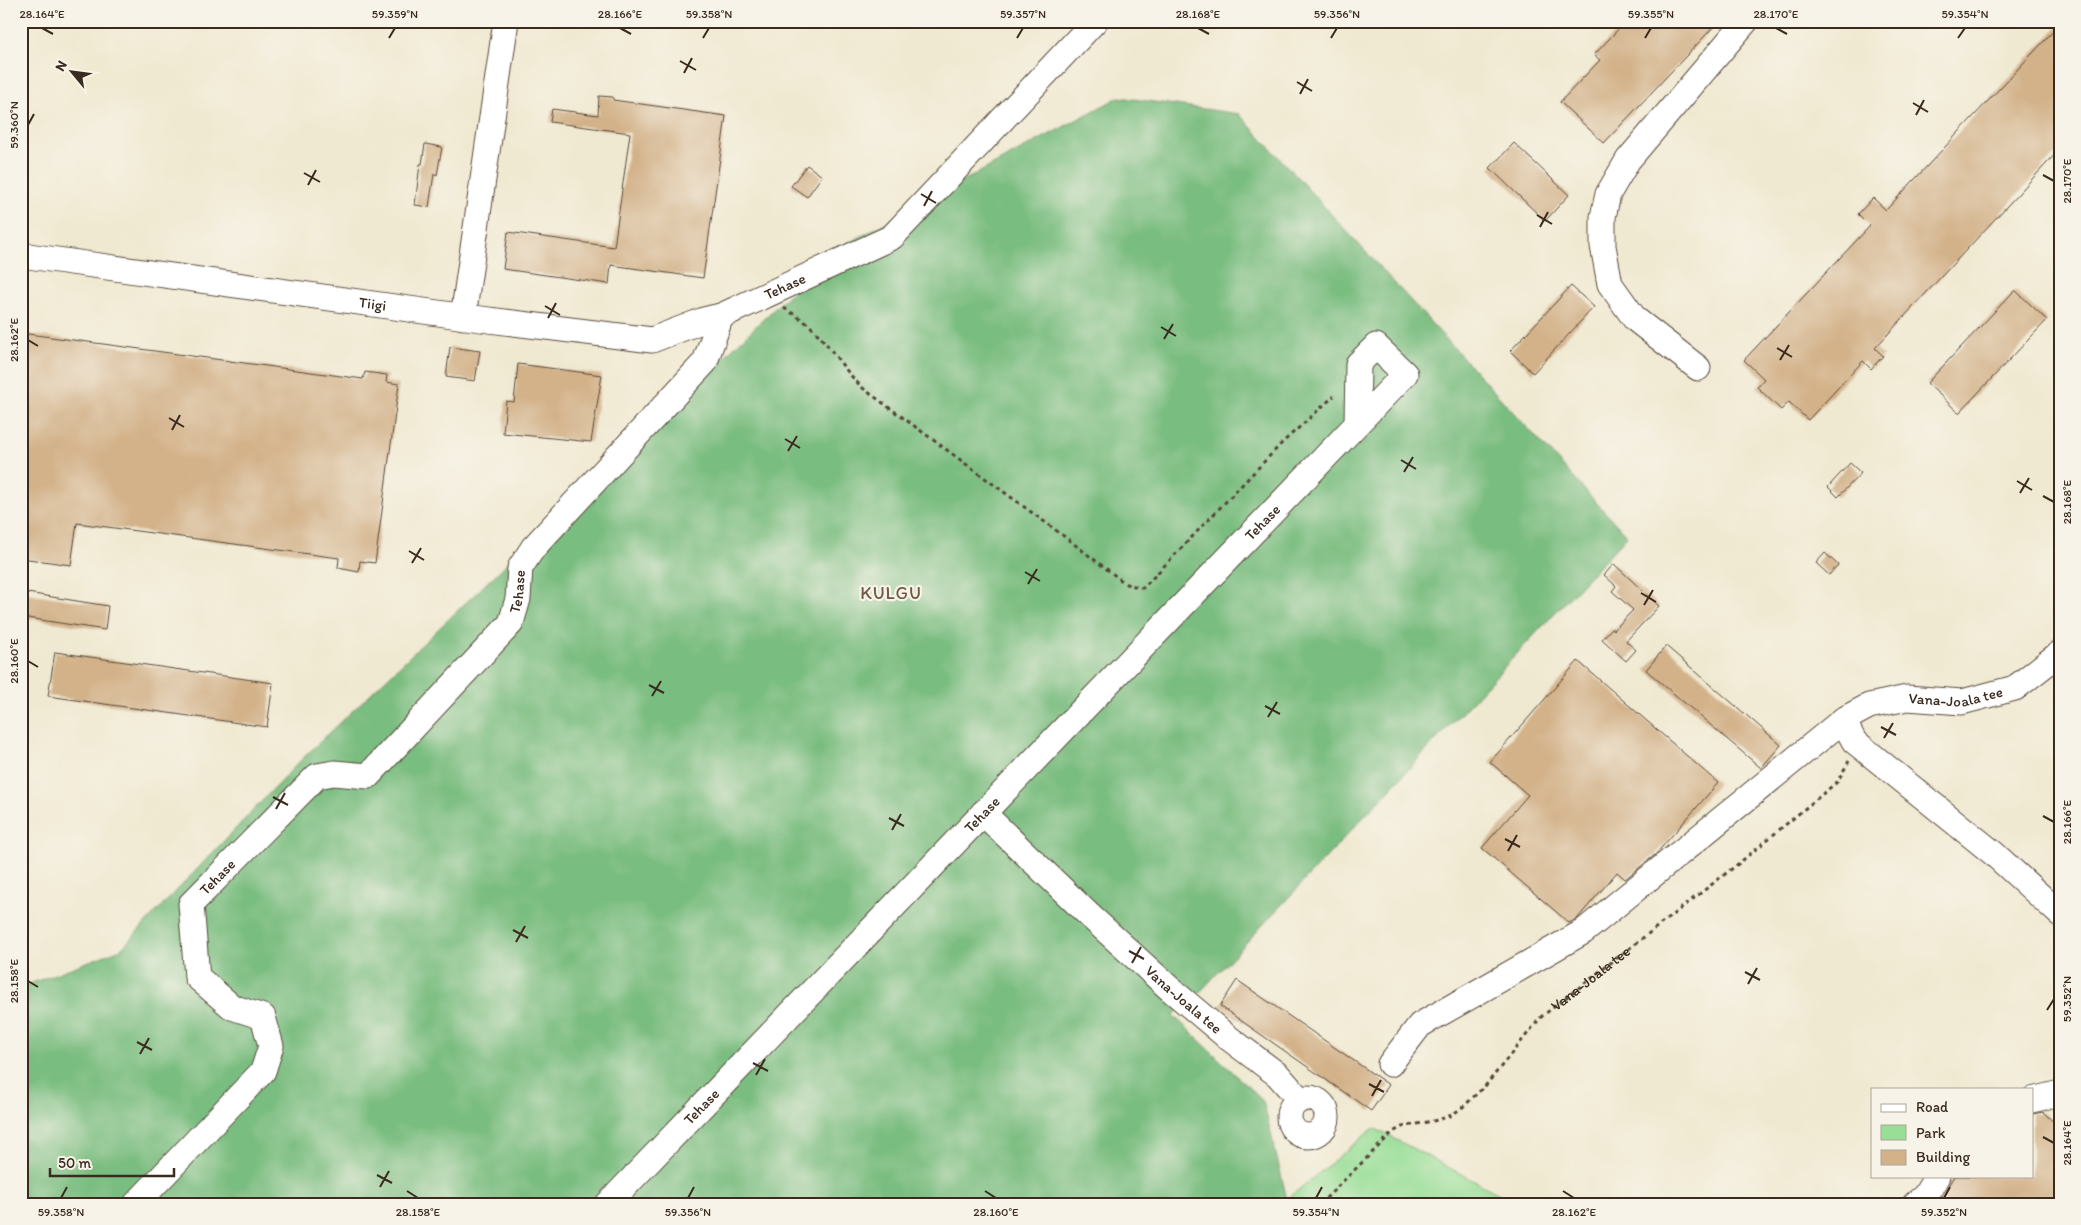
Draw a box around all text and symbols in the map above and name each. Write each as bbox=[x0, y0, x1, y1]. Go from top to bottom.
text: 28.164°E bbox=[19, 7, 65, 21]
text: 59.359°N bbox=[372, 7, 418, 21]
text: 28.166°E bbox=[598, 7, 643, 21]
text: 59.358°N bbox=[686, 7, 732, 21]
text: 59.357°N bbox=[1000, 7, 1046, 21]
text: 28.168°E bbox=[1176, 7, 1221, 21]
text: 59.356°N bbox=[1314, 7, 1360, 21]
text: 59.355°N bbox=[1628, 7, 1674, 21]
text: 28.170°E bbox=[1754, 7, 1799, 21]
text: 59.354°N bbox=[1941, 7, 1989, 21]
north arrow bbox=[48, 48, 98, 98]
text: N bbox=[51, 58, 71, 74]
text: 59.360°N bbox=[7, 101, 21, 149]
text: 28.170°E bbox=[2060, 158, 2074, 203]
street label: Tehase bbox=[761, 269, 808, 304]
street label: Tiigi bbox=[358, 293, 388, 315]
text: 28.162°E bbox=[7, 318, 21, 362]
text: 28.168°E bbox=[2060, 479, 2074, 524]
street label: Tehase bbox=[1241, 500, 1284, 544]
street label: Tehase bbox=[505, 569, 529, 615]
district label: KULGU bbox=[860, 582, 922, 604]
text: 28.160°E bbox=[7, 638, 21, 684]
street label: Vana-Joala tee bbox=[1908, 683, 2005, 711]
street label: Tehase bbox=[960, 793, 1004, 836]
text: 28.166°E bbox=[2060, 799, 2074, 844]
street label: Tehase bbox=[196, 855, 239, 899]
street label: Vana-Joala tee bbox=[1547, 942, 1634, 1015]
text: 28.158°E bbox=[7, 958, 21, 1003]
street label: Vana-Joala tee bbox=[1141, 962, 1226, 1038]
text: 59.352°N bbox=[2060, 976, 2074, 1022]
street label: Tehase bbox=[680, 1085, 723, 1129]
legend bbox=[1871, 1088, 2034, 1178]
text: Road bbox=[1916, 1098, 1949, 1116]
text: 28.164°E bbox=[2060, 1120, 2074, 1166]
text: Park bbox=[1916, 1124, 1946, 1142]
scale bar bbox=[50, 1145, 174, 1177]
text: Building bbox=[1916, 1148, 1970, 1166]
text: 50 m bbox=[58, 1154, 91, 1172]
text: 59.358°N bbox=[38, 1205, 84, 1219]
text: 28.158°E bbox=[396, 1205, 441, 1219]
text: 59.356°N bbox=[665, 1205, 711, 1219]
text: 28.160°E bbox=[973, 1205, 1019, 1219]
text: 59.354°N bbox=[1292, 1205, 1340, 1219]
text: 28.162°E bbox=[1552, 1205, 1596, 1219]
text: 59.352°N bbox=[1921, 1205, 1967, 1219]

